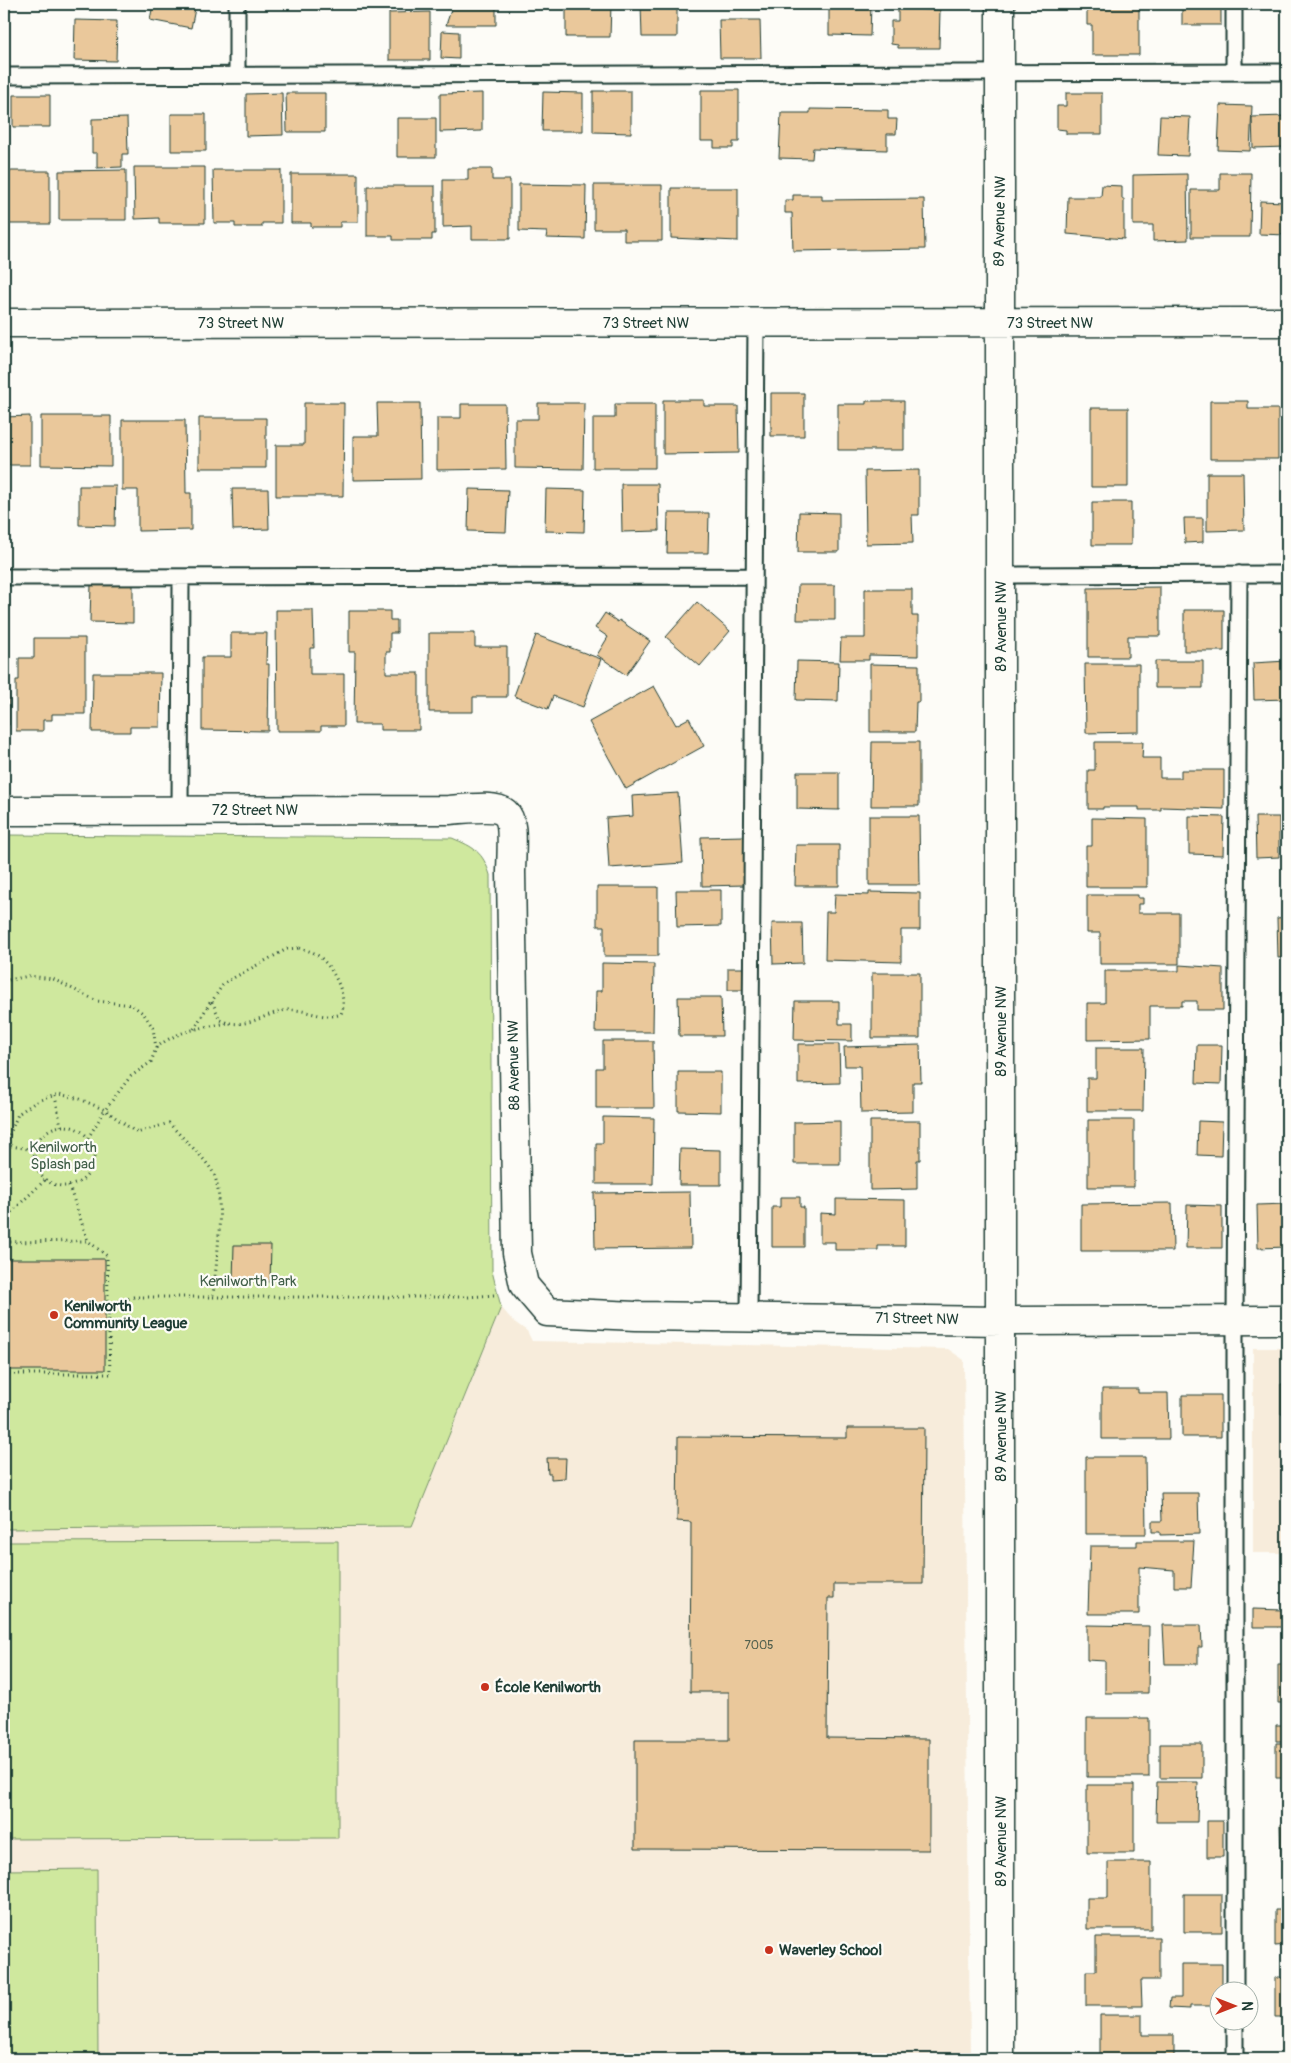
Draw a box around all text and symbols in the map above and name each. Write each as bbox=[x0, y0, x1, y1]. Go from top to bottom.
street label: 89 Avenue NW bbox=[990, 175, 1010, 267]
street label: 73 Street NW bbox=[198, 314, 284, 333]
street label: 73 Street NW bbox=[603, 314, 689, 333]
street label: 73 Street NW bbox=[1007, 314, 1093, 333]
street label: 89 Avenue NW bbox=[992, 580, 1011, 671]
street label: 72 Street NW bbox=[212, 801, 298, 820]
street label: 89 Avenue NW bbox=[992, 985, 1011, 1076]
street label: 88 Avenue NW bbox=[504, 1019, 524, 1111]
park label: Kenilworth Splash pad bbox=[29, 1138, 97, 1174]
park label: Kenilworth Park bbox=[199, 1272, 297, 1291]
place label: Kenilworth Community League bbox=[64, 1297, 188, 1333]
marker: Kenilworth Community League bbox=[48, 1309, 60, 1321]
street label: 71 Street NW bbox=[875, 1309, 959, 1329]
street label: 89 Avenue NW bbox=[992, 1390, 1011, 1481]
house number: 7005 bbox=[744, 1638, 774, 1653]
place label: École Kenilworth bbox=[495, 1678, 601, 1697]
marker: École Kenilworth bbox=[479, 1681, 491, 1693]
street label: 89 Avenue NW bbox=[992, 1795, 1011, 1886]
place label: Waverley School bbox=[779, 1941, 882, 1960]
marker: Waverley School bbox=[763, 1944, 775, 1956]
north arrow bbox=[1208, 1980, 1258, 2030]
text: N bbox=[1238, 2001, 1255, 2011]

